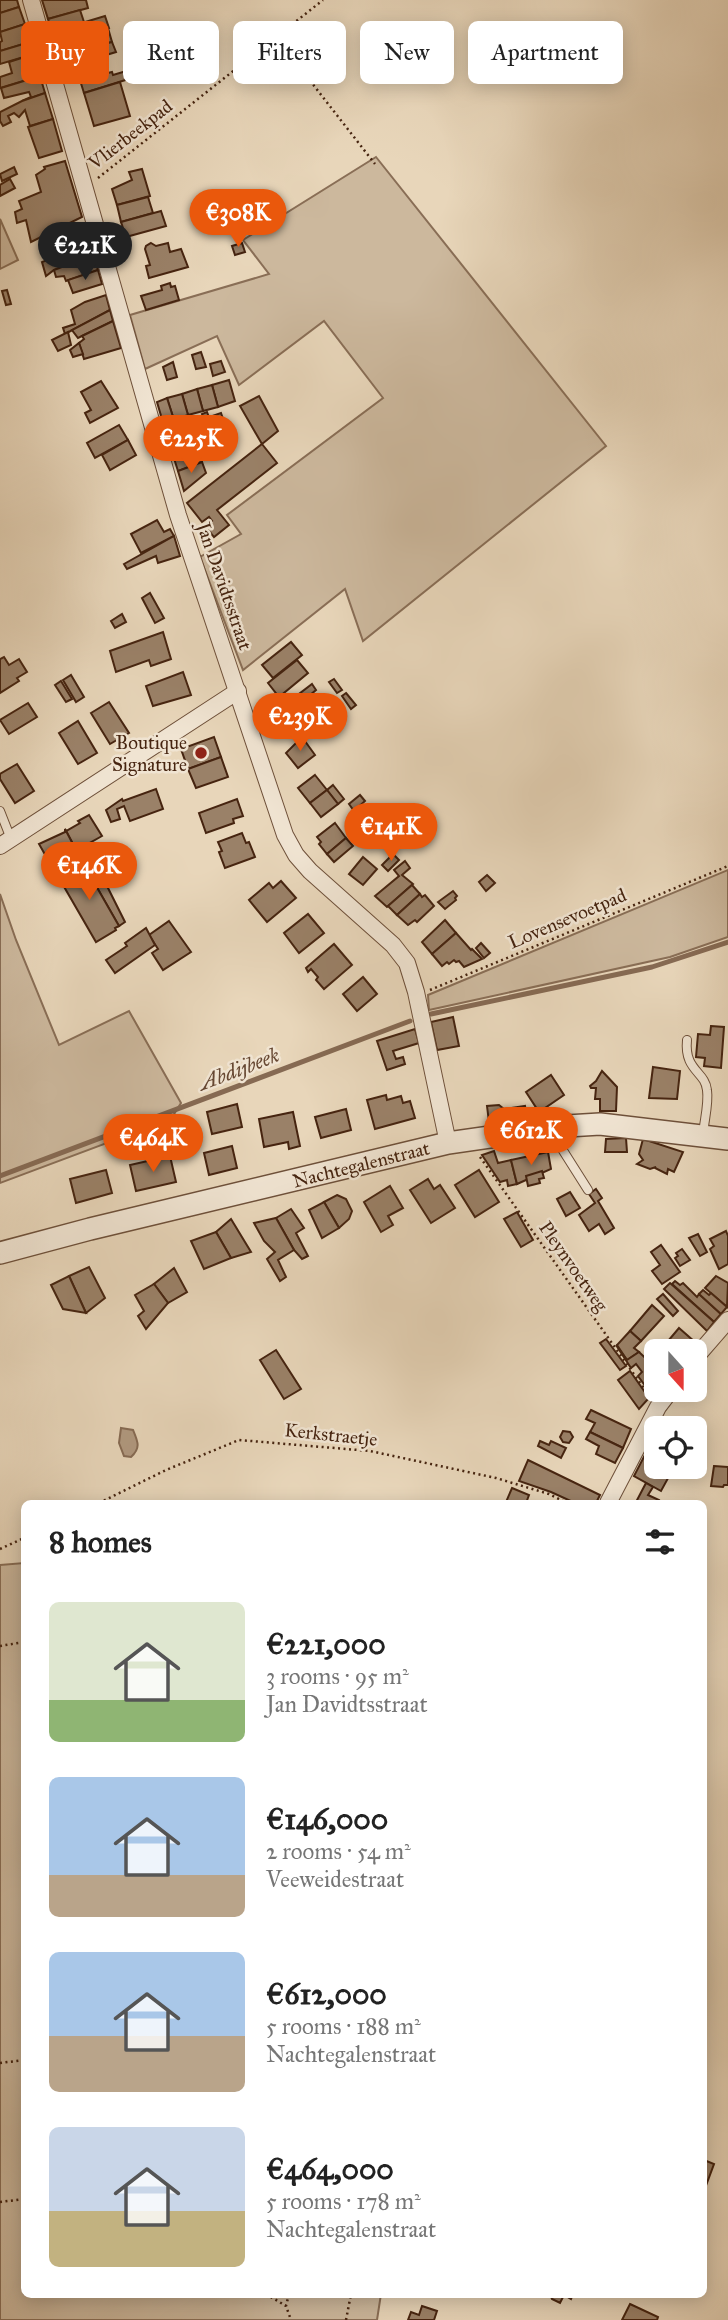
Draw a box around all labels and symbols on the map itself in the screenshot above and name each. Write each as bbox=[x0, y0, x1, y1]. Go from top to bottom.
street label: Vlierbeekpad bbox=[83, 94, 177, 175]
pin: €308K bbox=[189, 190, 287, 249]
pin: €221K bbox=[36, 222, 134, 282]
pin: €225K bbox=[142, 416, 240, 475]
street label: Jan Davidtsstraat bbox=[190, 517, 257, 654]
pin: €239K bbox=[251, 694, 349, 753]
place label: Boutique Signature bbox=[112, 731, 187, 777]
marker: Boutique Signature bbox=[193, 745, 209, 761]
pin: €141K bbox=[342, 804, 440, 863]
pin: €146K bbox=[40, 842, 138, 902]
street label: Lovensevoetpad bbox=[505, 883, 630, 954]
water label: Abdijbeek bbox=[193, 1042, 283, 1097]
pin: €612K bbox=[482, 1108, 580, 1167]
pin: €464K bbox=[104, 1114, 202, 1174]
street label: Nachtegalenstraat bbox=[290, 1136, 433, 1194]
street label: Pleynvoetweg bbox=[533, 1217, 613, 1317]
north arrow bbox=[644, 1339, 707, 1402]
street label: Kerkstraetje bbox=[284, 1418, 378, 1451]

